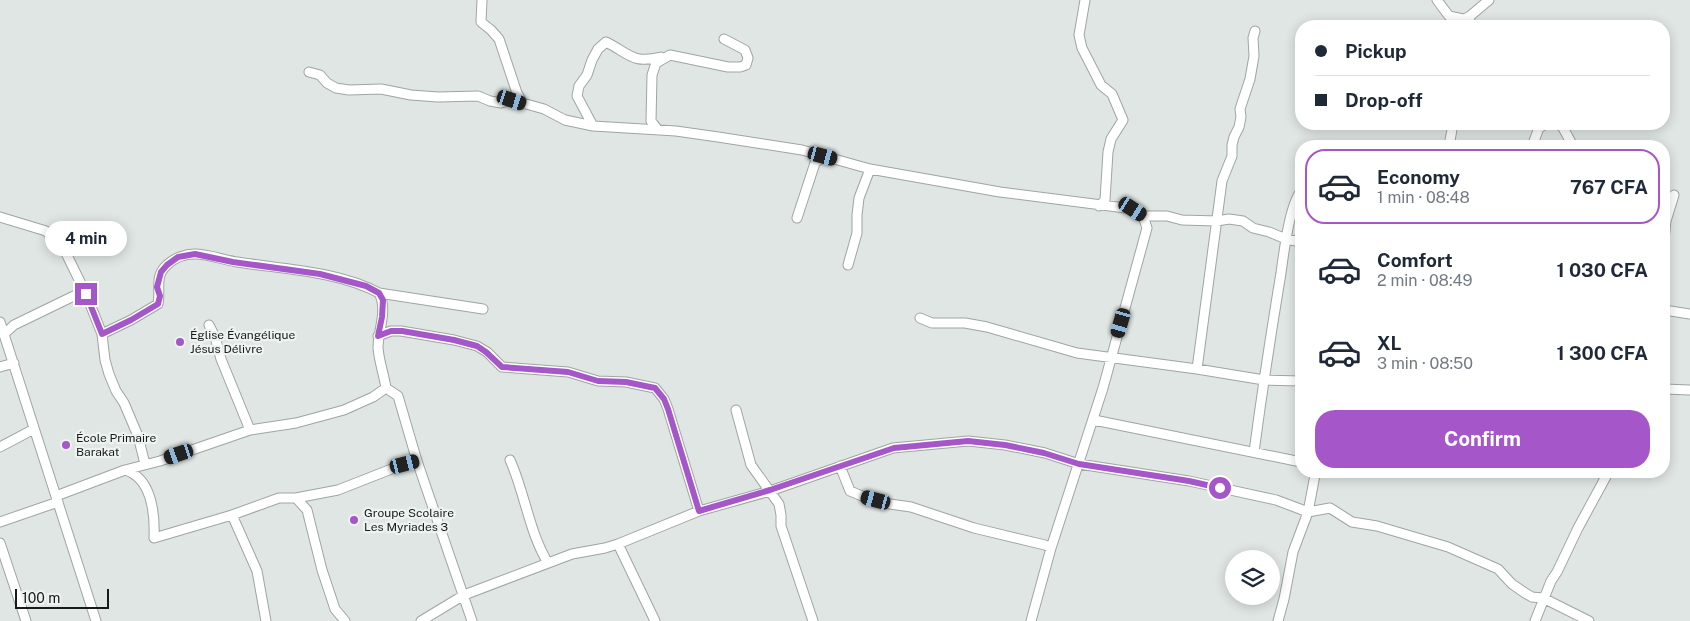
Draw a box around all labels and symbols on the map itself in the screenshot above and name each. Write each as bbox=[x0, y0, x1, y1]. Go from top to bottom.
car bbox=[495, 88, 528, 112]
car bbox=[806, 145, 839, 167]
car bbox=[1116, 195, 1149, 223]
callout: 4 min bbox=[45, 222, 127, 256]
route end bbox=[75, 283, 97, 305]
car bbox=[1109, 307, 1132, 339]
place label: Église Évangélique Jésus Délivre bbox=[190, 328, 295, 356]
marker: Église Évangélique Jésus Délivre bbox=[174, 336, 186, 348]
place label: École Primaire Barakat bbox=[76, 431, 157, 459]
marker: École Primaire Barakat bbox=[60, 439, 72, 451]
car bbox=[162, 442, 195, 466]
car bbox=[388, 453, 421, 475]
route start bbox=[1209, 477, 1231, 499]
car bbox=[859, 489, 892, 511]
place label: Groupe Scolaire Les Myriades 3 bbox=[364, 506, 454, 534]
marker: Groupe Scolaire Les Myriades 3 bbox=[348, 514, 360, 526]
scale bar bbox=[15, 586, 109, 609]

